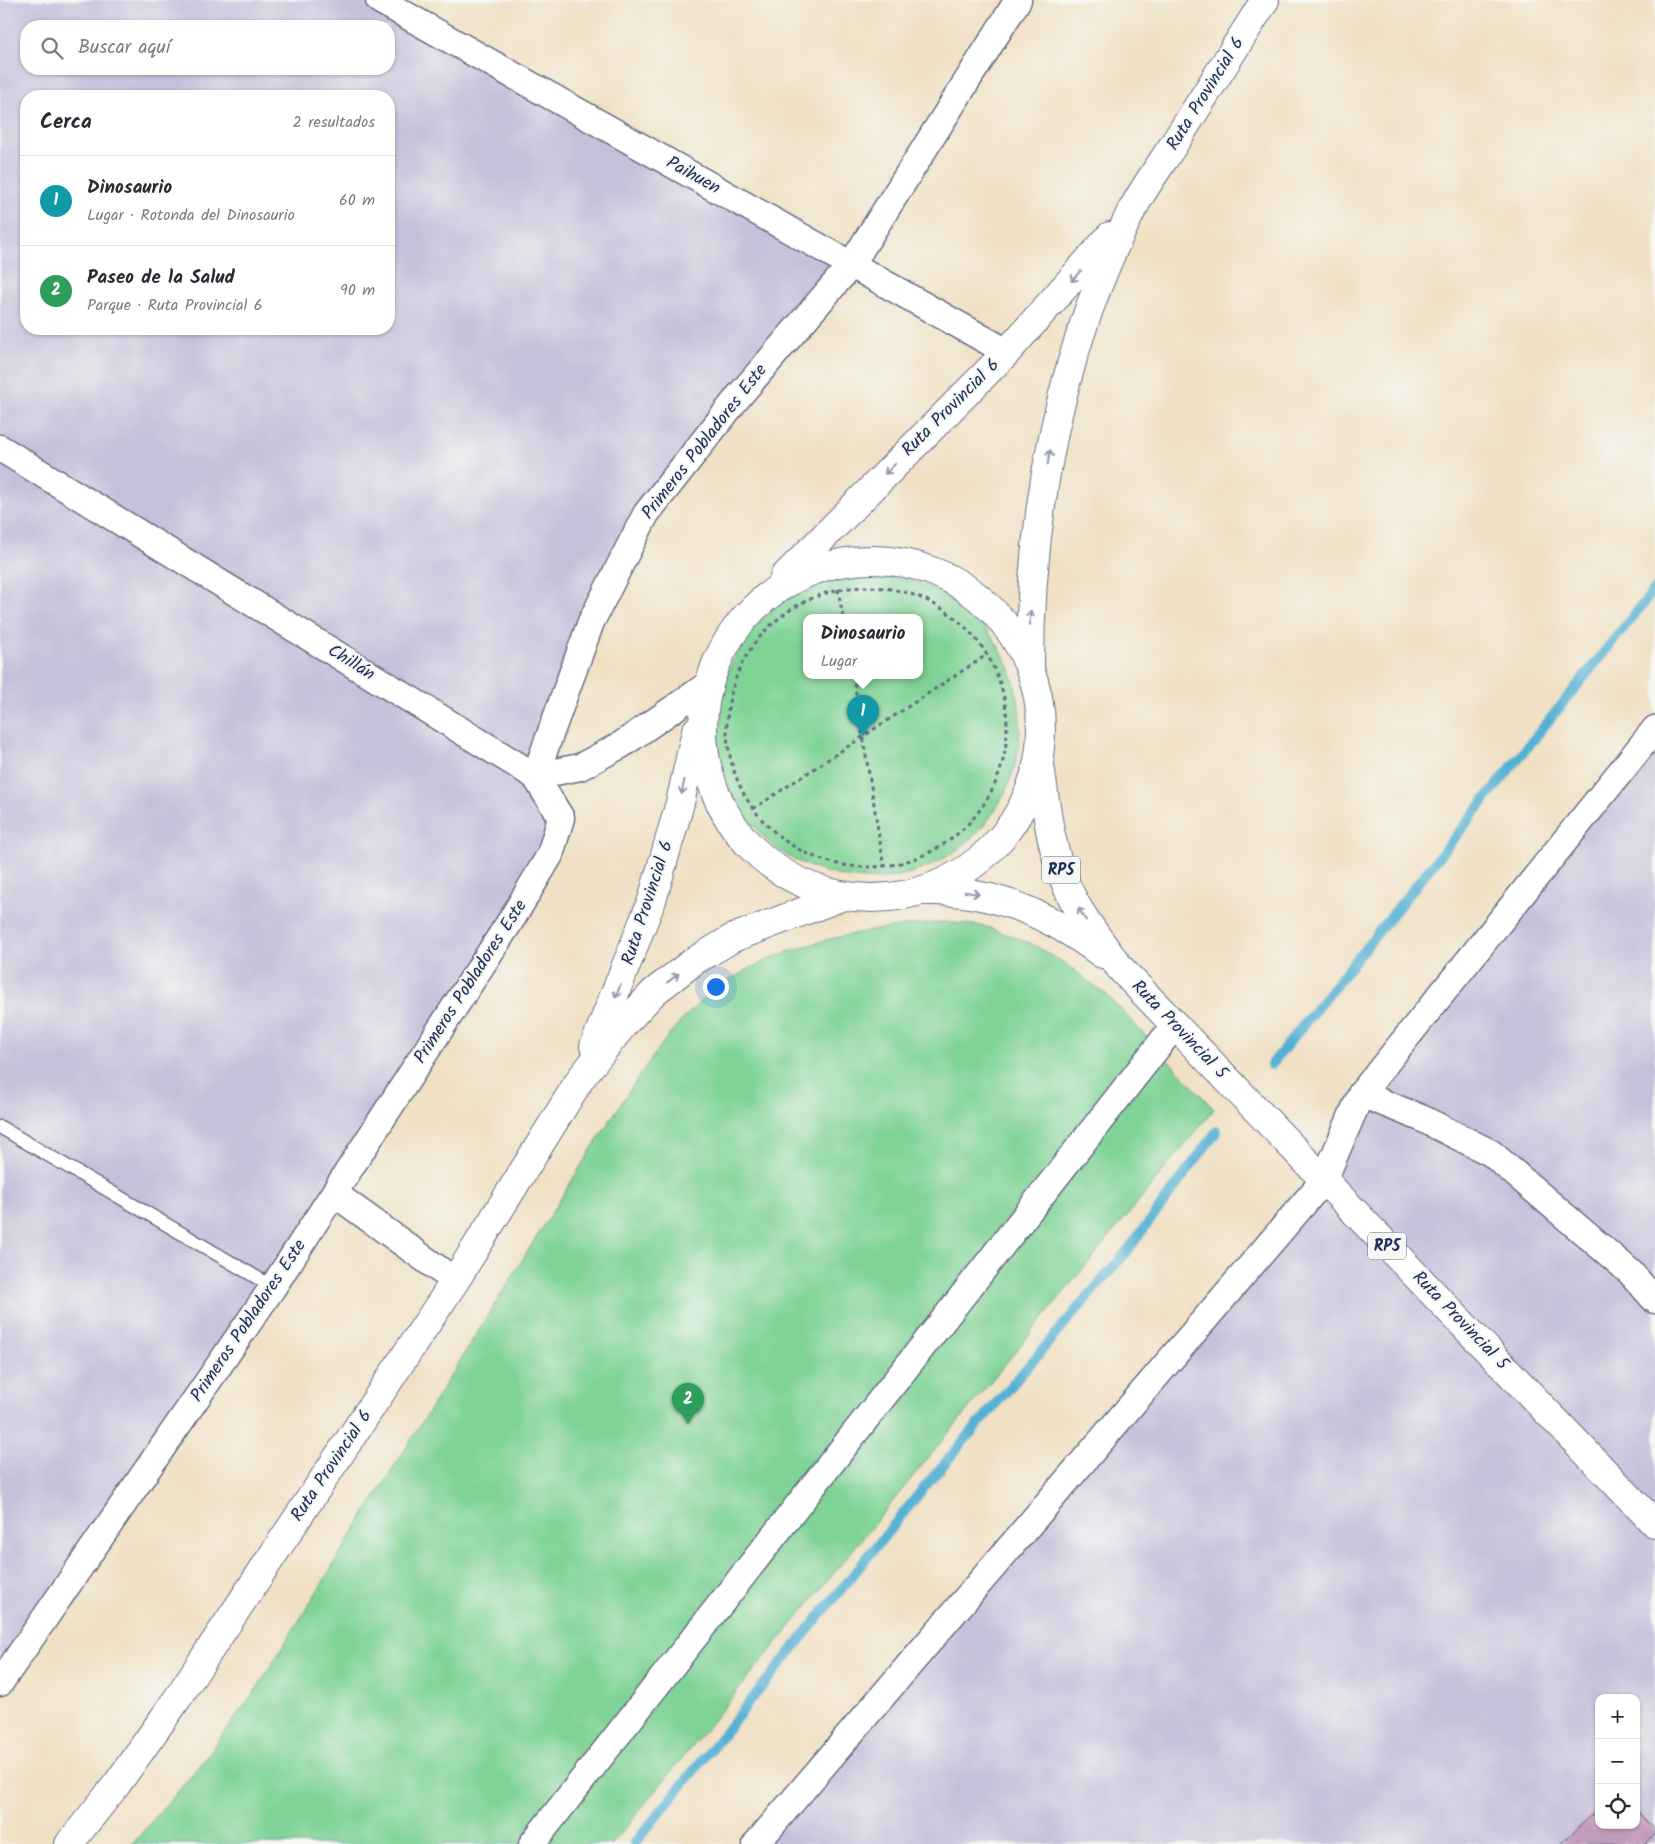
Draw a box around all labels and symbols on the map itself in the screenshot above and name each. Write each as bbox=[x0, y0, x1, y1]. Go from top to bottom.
street label: Ruta Provincial 6 bbox=[1159, 31, 1253, 157]
street label: Paihuen bbox=[660, 149, 726, 203]
one-way arrow bbox=[1070, 270, 1082, 283]
street label: Ruta Provincial 6 bbox=[895, 352, 1007, 464]
street label: Primeros Pobladores Este bbox=[635, 358, 775, 526]
one-way arrow bbox=[1045, 449, 1055, 465]
one-way arrow bbox=[885, 462, 897, 474]
one-way arrow bbox=[1025, 610, 1035, 626]
street label: Chillán bbox=[321, 637, 381, 689]
pin: 1 bbox=[847, 695, 879, 736]
one-way arrow bbox=[678, 778, 687, 794]
street label: Ruta Provincial 6 bbox=[614, 837, 682, 969]
road number: RP5 bbox=[1042, 856, 1080, 884]
one-way arrow bbox=[964, 889, 980, 899]
street label: Primeros Pobladores Este bbox=[407, 894, 535, 1070]
one-way arrow bbox=[1076, 907, 1086, 921]
one-way arrow bbox=[666, 972, 679, 983]
street label: Ruta Provincial 5 bbox=[1124, 973, 1235, 1087]
your location bbox=[703, 974, 729, 1000]
one-way arrow bbox=[612, 983, 622, 998]
road number: RP5 bbox=[1368, 1232, 1406, 1260]
street label: Primeros Pobladores Este bbox=[184, 1234, 314, 1408]
street label: Ruta Provincial 5 bbox=[1405, 1264, 1516, 1378]
pin: 2 bbox=[672, 1383, 704, 1424]
street label: Ruta Provincial 6 bbox=[284, 1404, 380, 1528]

